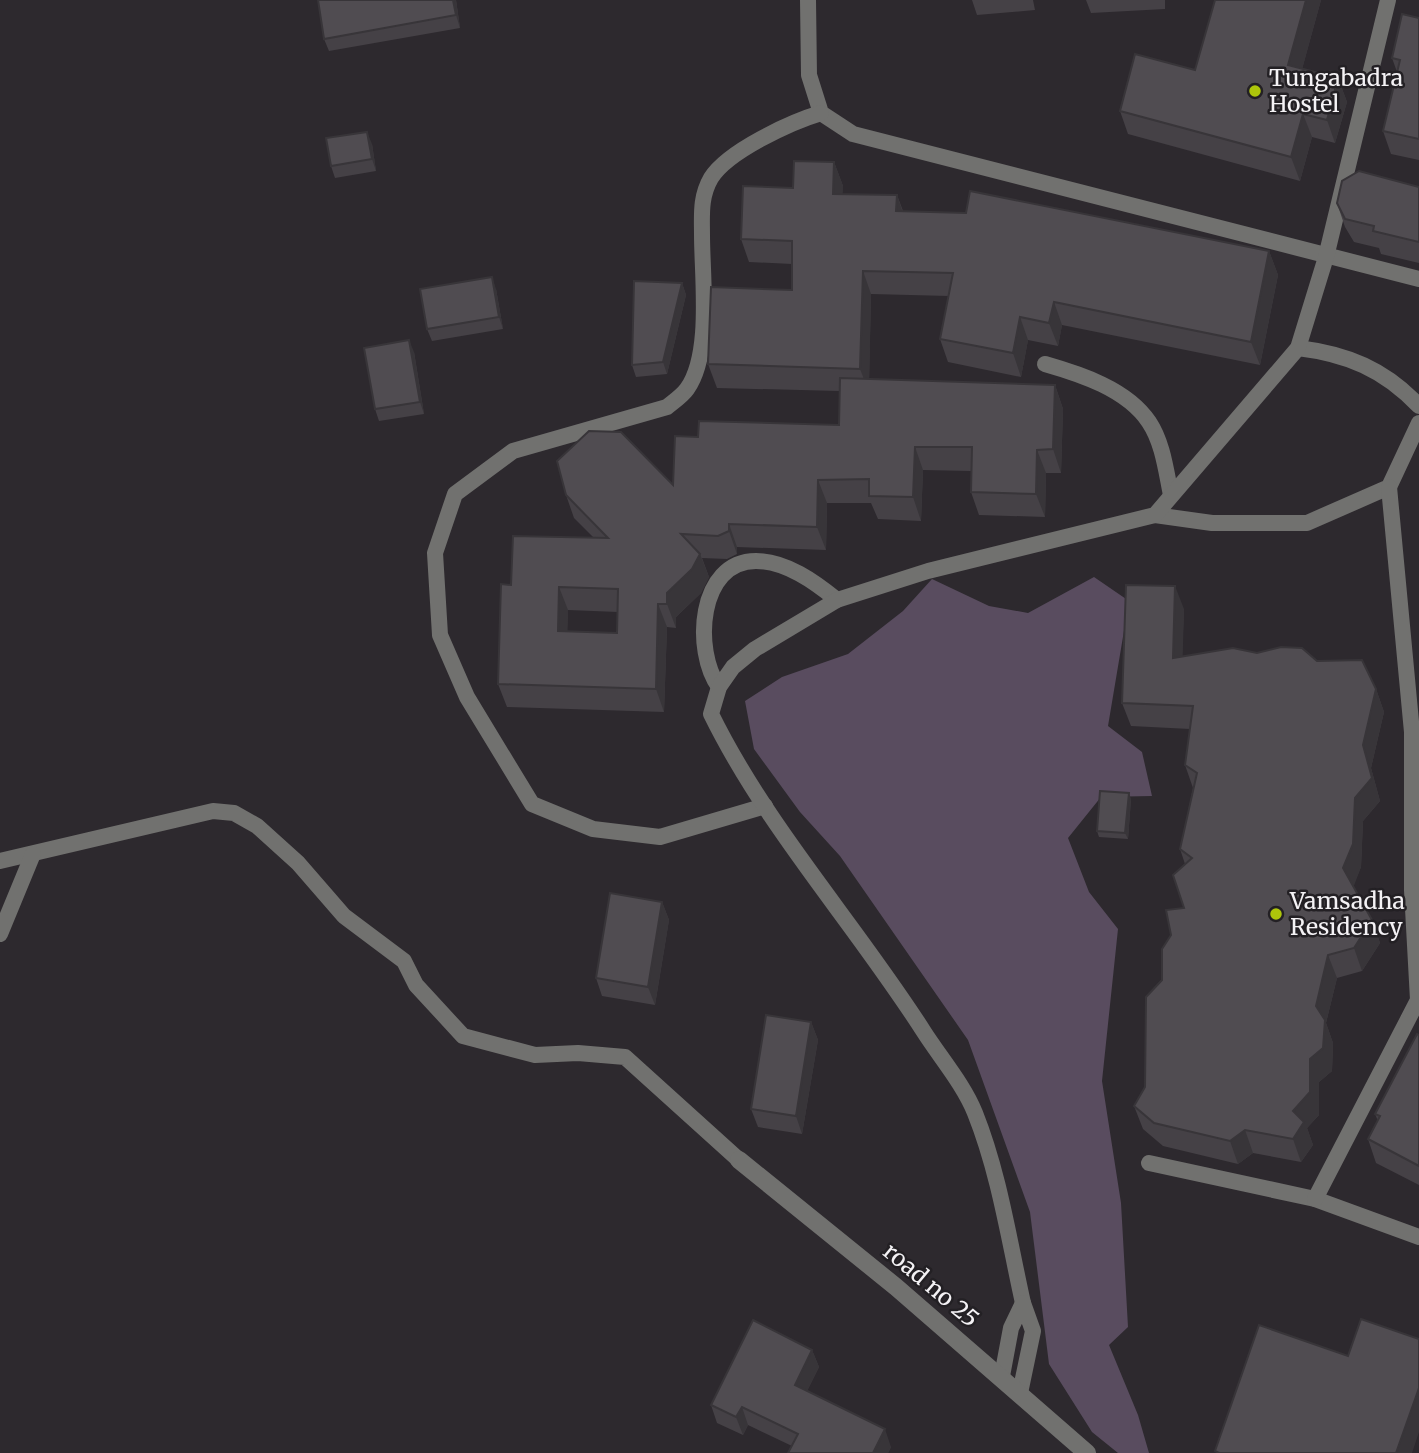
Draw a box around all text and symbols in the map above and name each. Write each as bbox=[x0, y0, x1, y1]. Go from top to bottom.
place label: Tungabadra Hostel bbox=[1269, 63, 1403, 118]
marker: Tungabadra Hostel bbox=[1247, 83, 1263, 99]
place label: Vamsadha Residency bbox=[1289, 886, 1405, 941]
marker: Vamsadha Residency bbox=[1268, 906, 1284, 922]
street label: road no 25 bbox=[878, 1236, 985, 1333]

